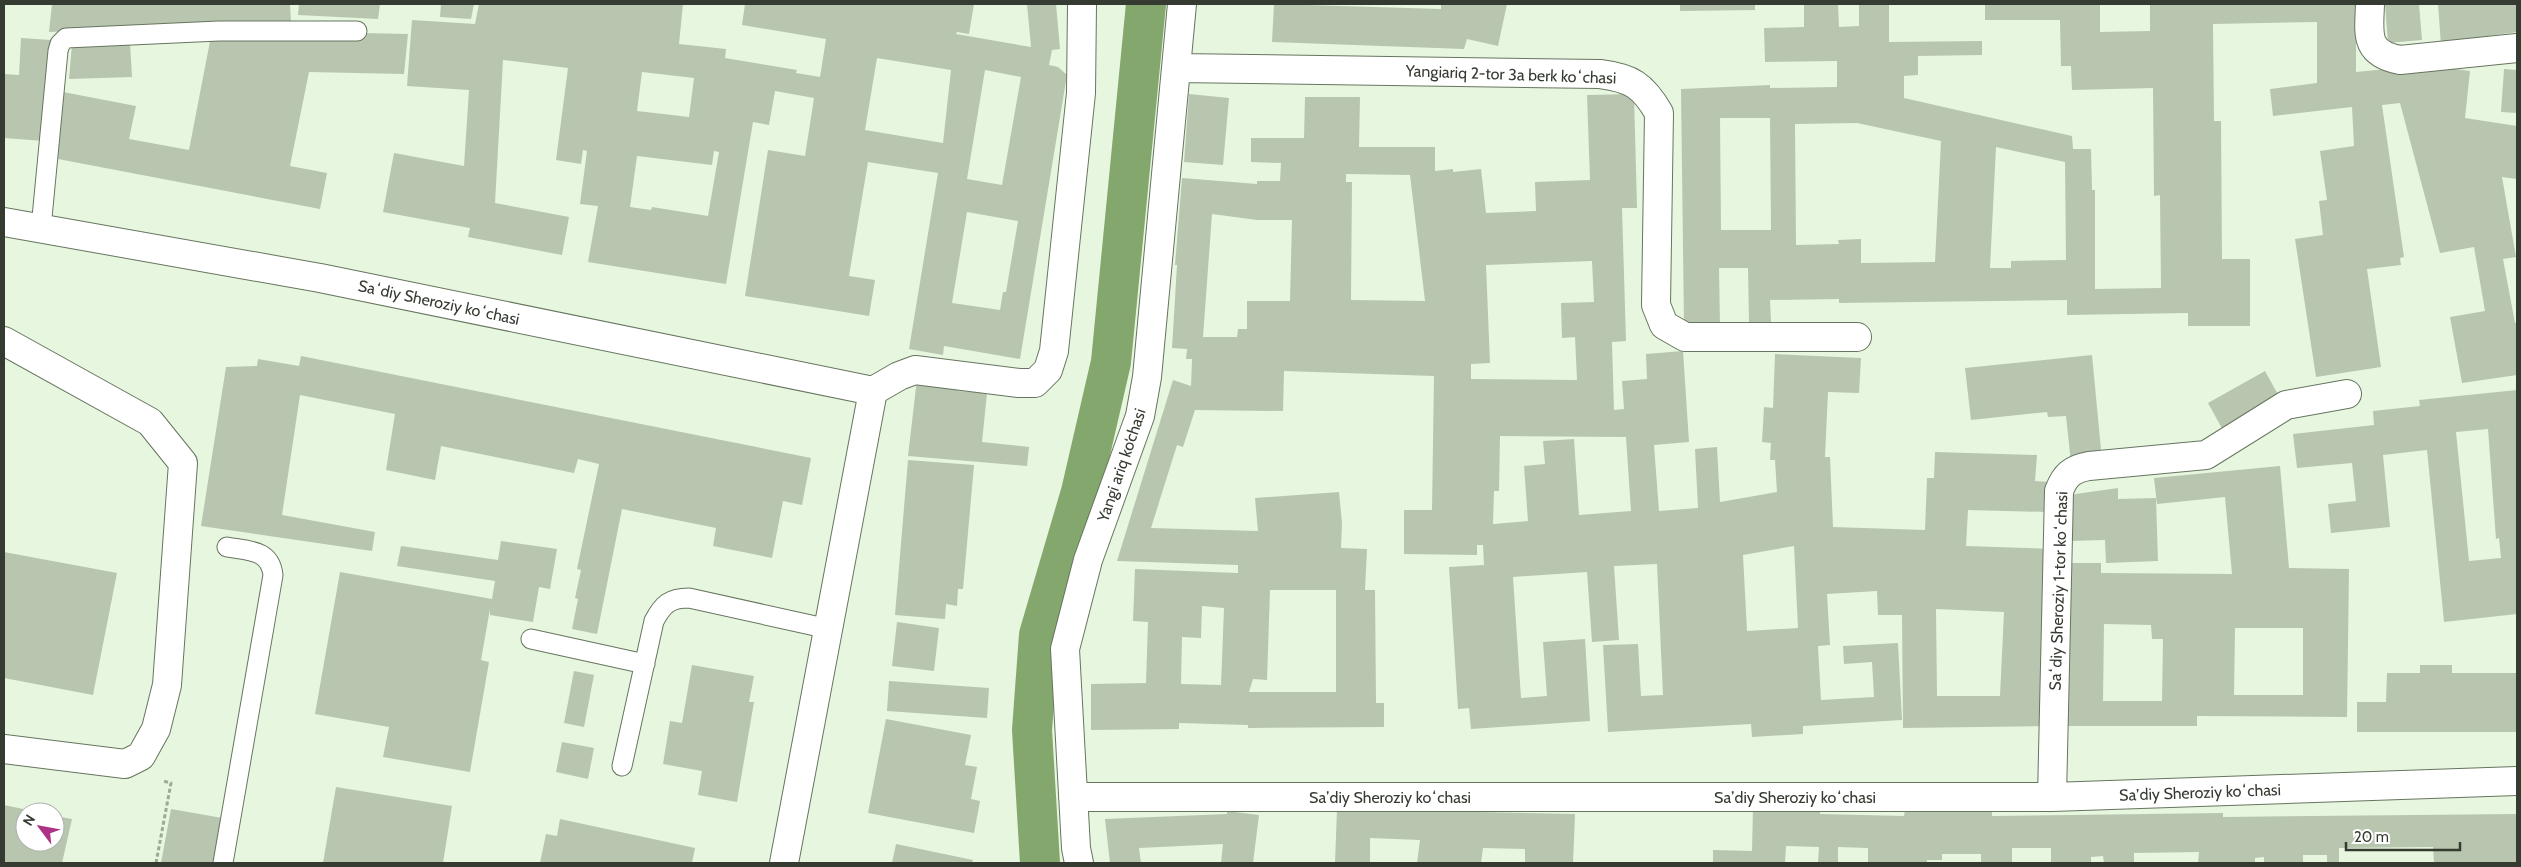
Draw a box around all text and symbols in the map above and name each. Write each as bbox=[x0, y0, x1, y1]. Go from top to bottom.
street label: Yangiariq 2-tor 3a berk koʻchasi bbox=[1404, 61, 1617, 88]
street label: Saʻdiy Sheroziy koʻchasi bbox=[356, 276, 521, 329]
street label: Yangi ariq ko‘chasi bbox=[1093, 406, 1150, 525]
street label: Saʻdiy Sheroziy 1-tor koʻchasi bbox=[2046, 491, 2071, 691]
street label: Saʼdiy Sheroziy koʻchasi bbox=[2119, 780, 2281, 805]
street label: Saʼdiy Sheroziy koʻchasi bbox=[1309, 788, 1471, 807]
street label: Saʼdiy Sheroziy koʻchasi bbox=[1714, 788, 1876, 807]
north arrow bbox=[15, 802, 65, 852]
text: N bbox=[19, 811, 39, 829]
scale bar bbox=[2346, 820, 2460, 852]
text: 20 m bbox=[2354, 828, 2389, 846]

